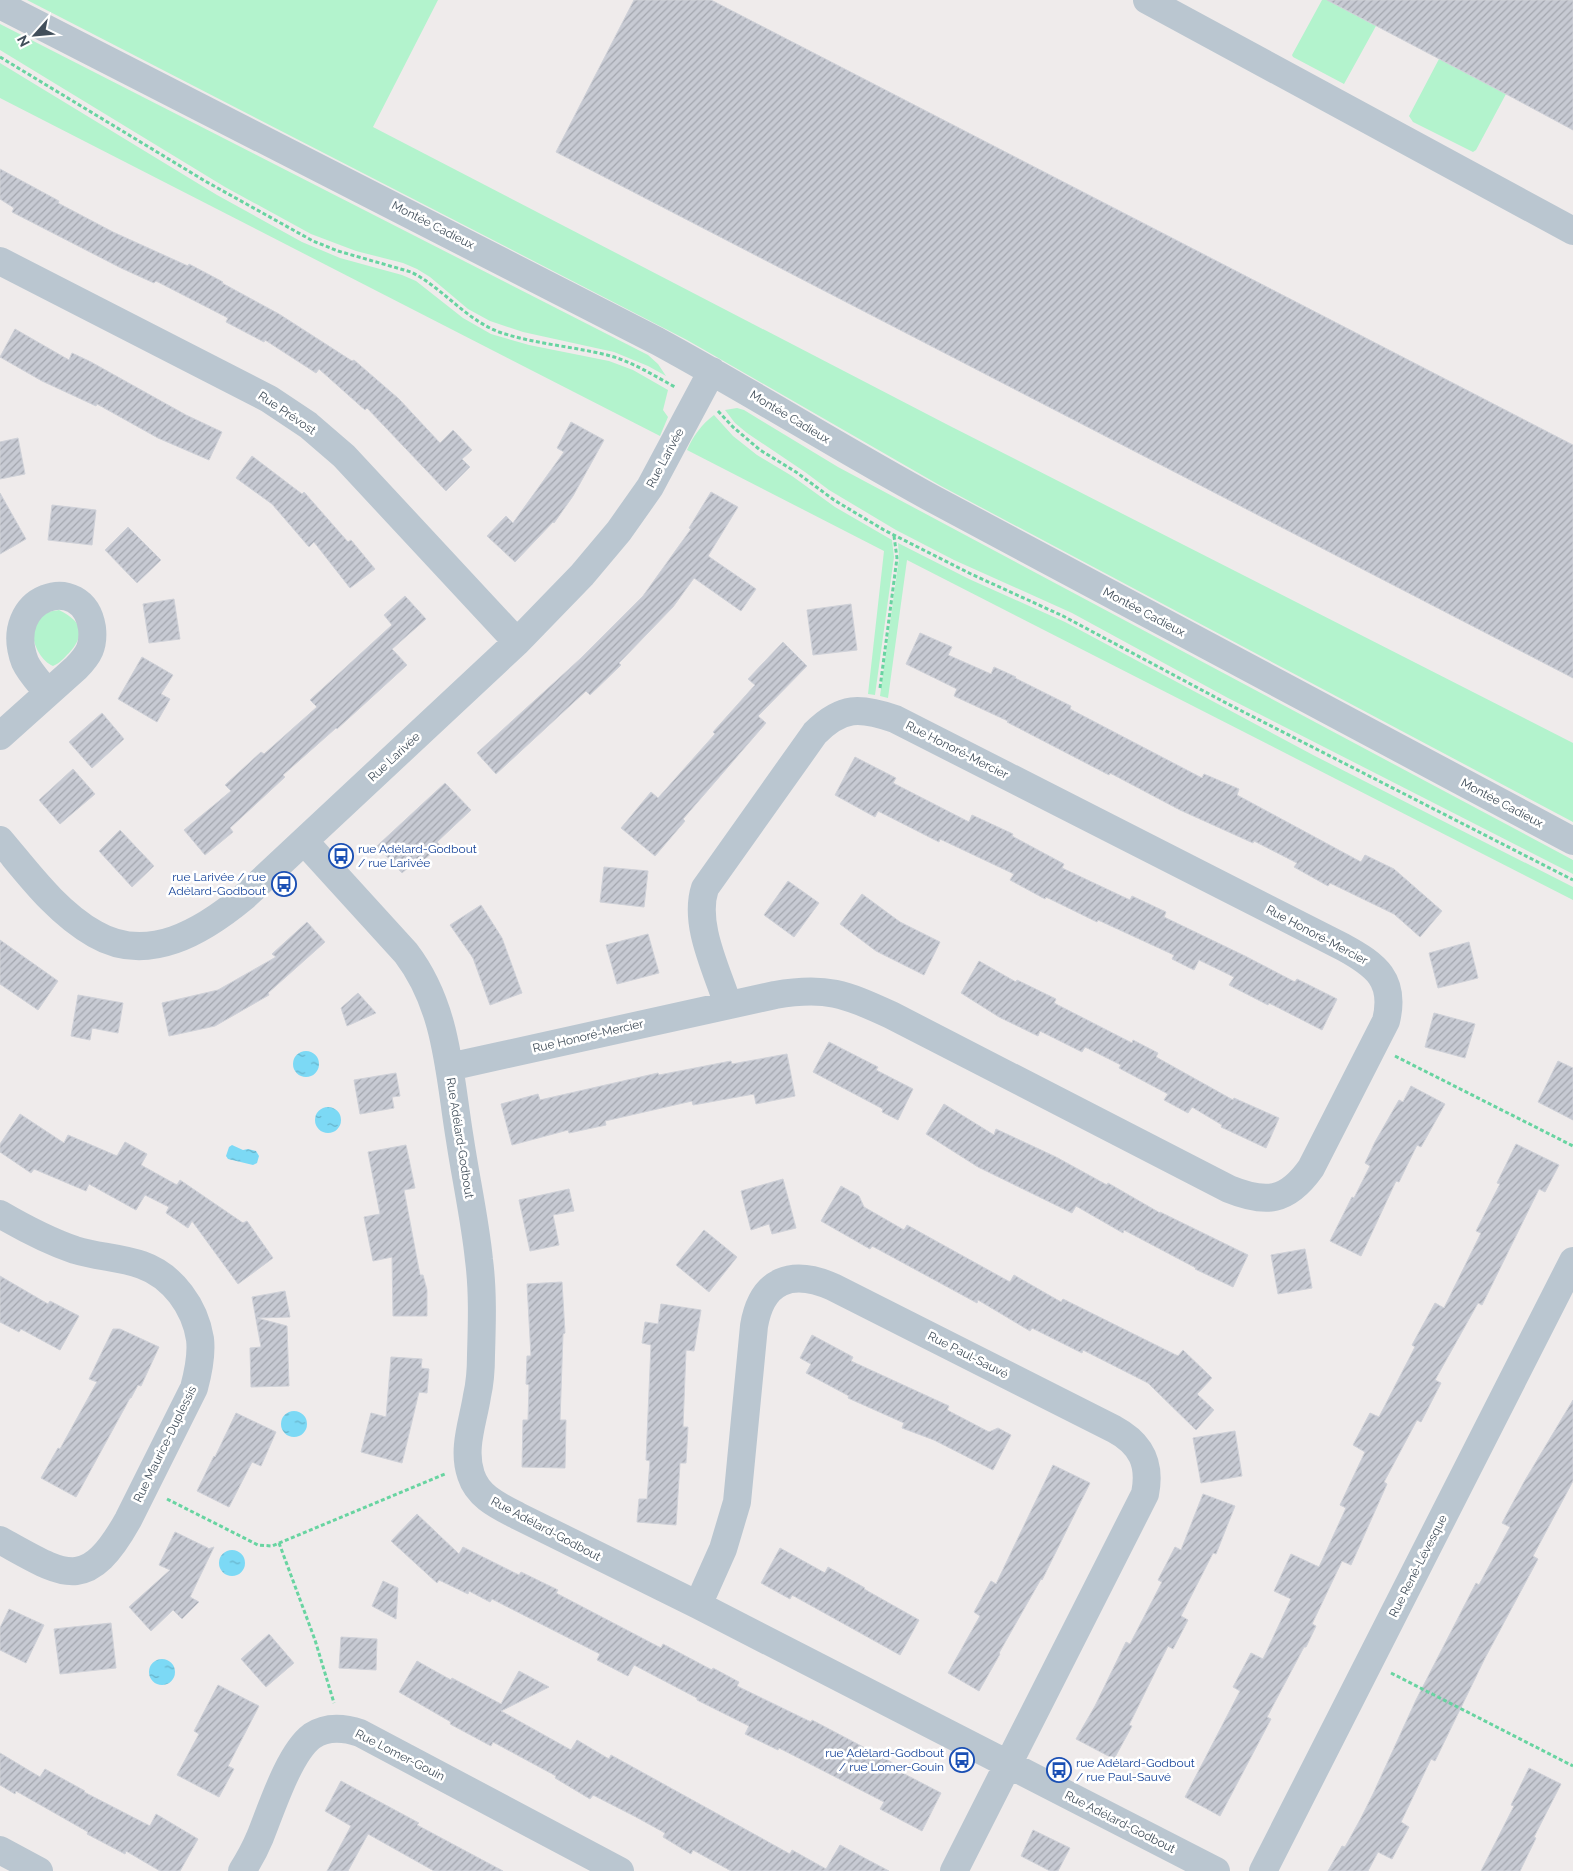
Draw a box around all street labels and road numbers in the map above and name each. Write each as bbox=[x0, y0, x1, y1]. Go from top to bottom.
street label: Montée Cadieux bbox=[389, 198, 477, 252]
street label: Montée Cadieux bbox=[748, 388, 832, 446]
street label: Rue Prévost bbox=[256, 389, 318, 437]
street label: Rue Larivée bbox=[643, 426, 687, 490]
street label: Montée Cadieux bbox=[1101, 585, 1187, 639]
street label: Rue Honoré-Mercier bbox=[903, 718, 1011, 782]
street label: Rue Larivée bbox=[365, 730, 423, 784]
street label: Montée Cadieux bbox=[1459, 776, 1545, 830]
street label: Rue Honoré-Mercier bbox=[1264, 902, 1371, 968]
street label: Rue Honoré-Mercier bbox=[531, 1016, 645, 1056]
street label: Rue Adélard-Godbout bbox=[444, 1077, 476, 1199]
street label: Rue Paul-Sauvé bbox=[925, 1329, 1011, 1381]
street label: Rue Maurice-Duplessis bbox=[131, 1383, 199, 1505]
street label: Rue Adélard-Godbout bbox=[489, 1494, 603, 1564]
street label: Rue René-Lévesque bbox=[1386, 1512, 1450, 1620]
street label: Rue Lomer-Gouin bbox=[353, 1726, 447, 1784]
street label: Rue Adélard-Godbout bbox=[1062, 1788, 1178, 1856]

